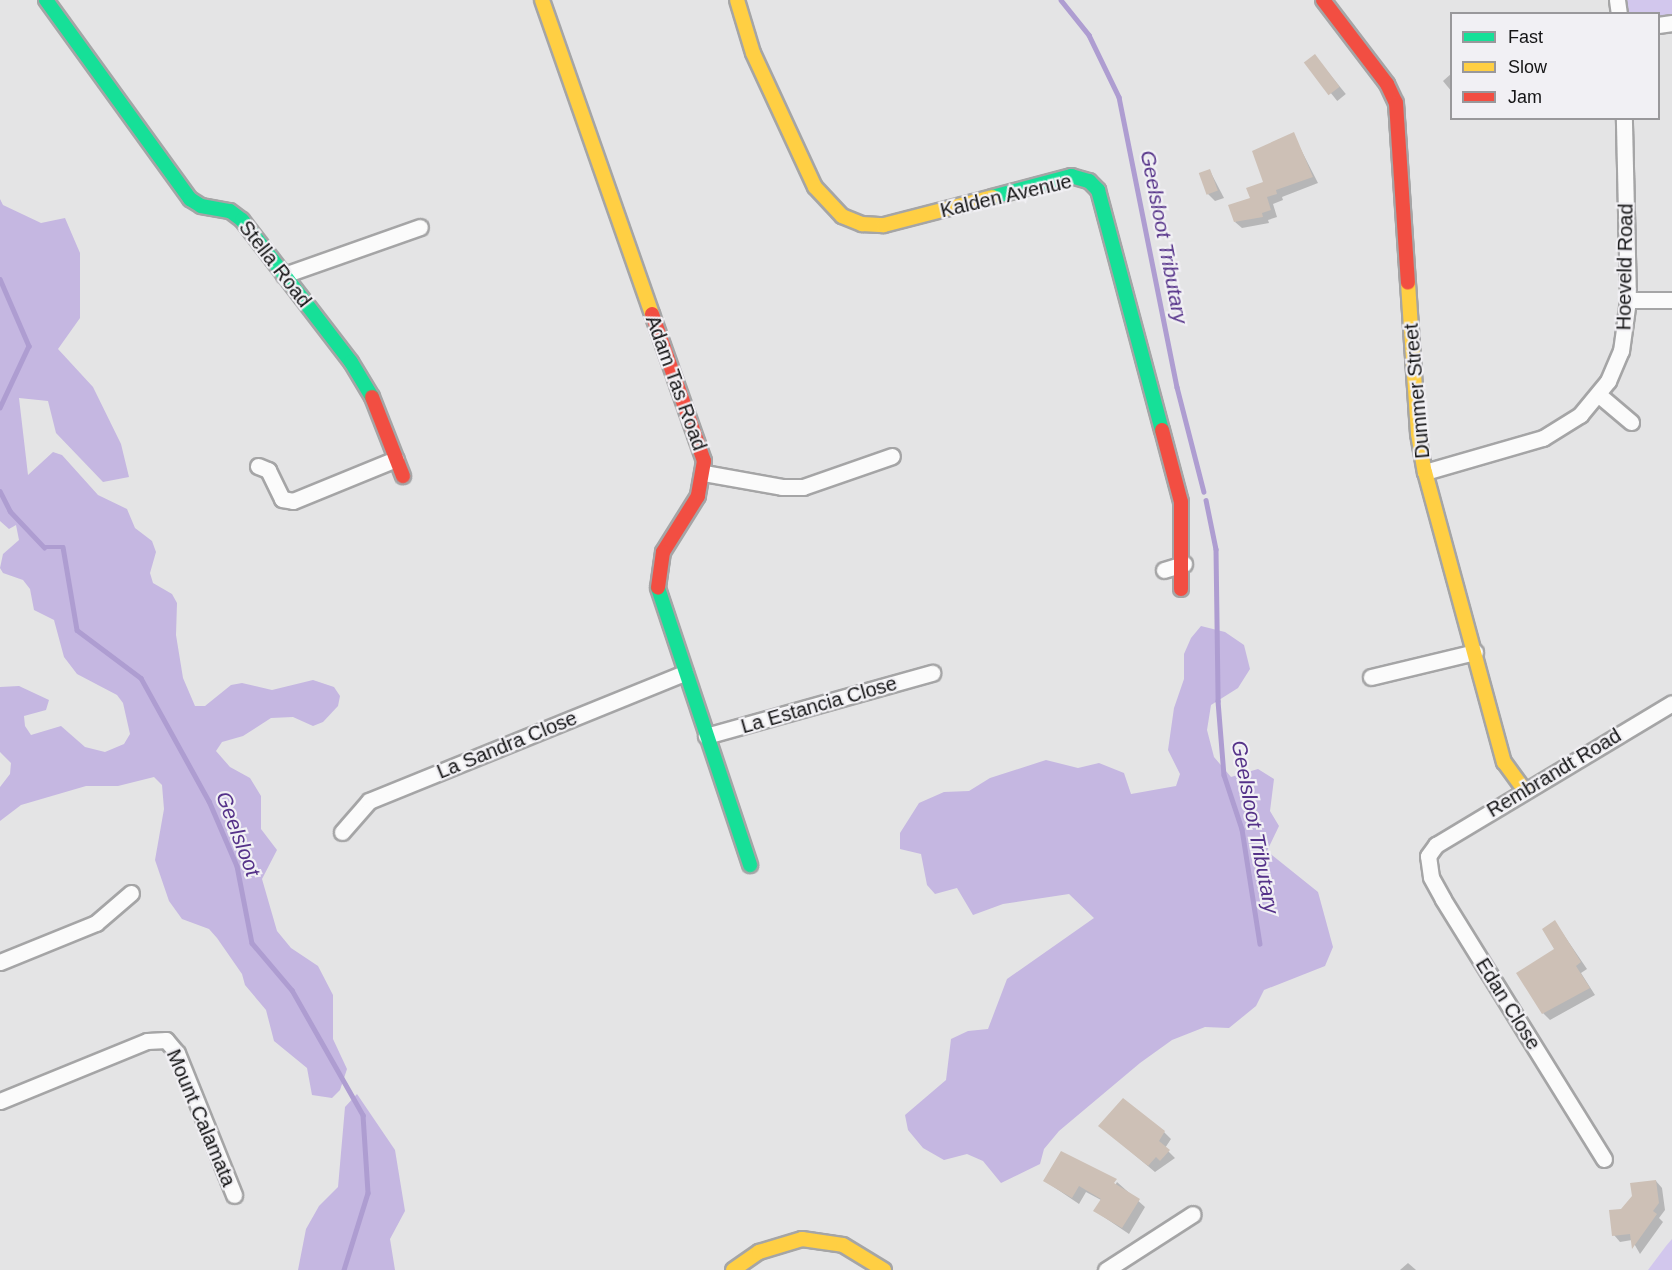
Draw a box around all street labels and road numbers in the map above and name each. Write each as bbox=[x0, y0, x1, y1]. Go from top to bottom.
street label: Kalden Avenue bbox=[937, 169, 1075, 223]
street label: Hoeveld Road bbox=[1612, 203, 1638, 331]
street label: Stella Road bbox=[234, 216, 316, 312]
street label: Adam Tas Road bbox=[640, 312, 712, 454]
street label: Dummer Street bbox=[1399, 322, 1435, 460]
street label: La Estancia Close bbox=[738, 671, 900, 739]
street label: La Sandra Close bbox=[433, 706, 581, 784]
street label: Rembrandt Road bbox=[1483, 723, 1625, 823]
street label: Edan Close bbox=[1470, 954, 1546, 1054]
street label: Mount Calamata bbox=[161, 1046, 241, 1190]

